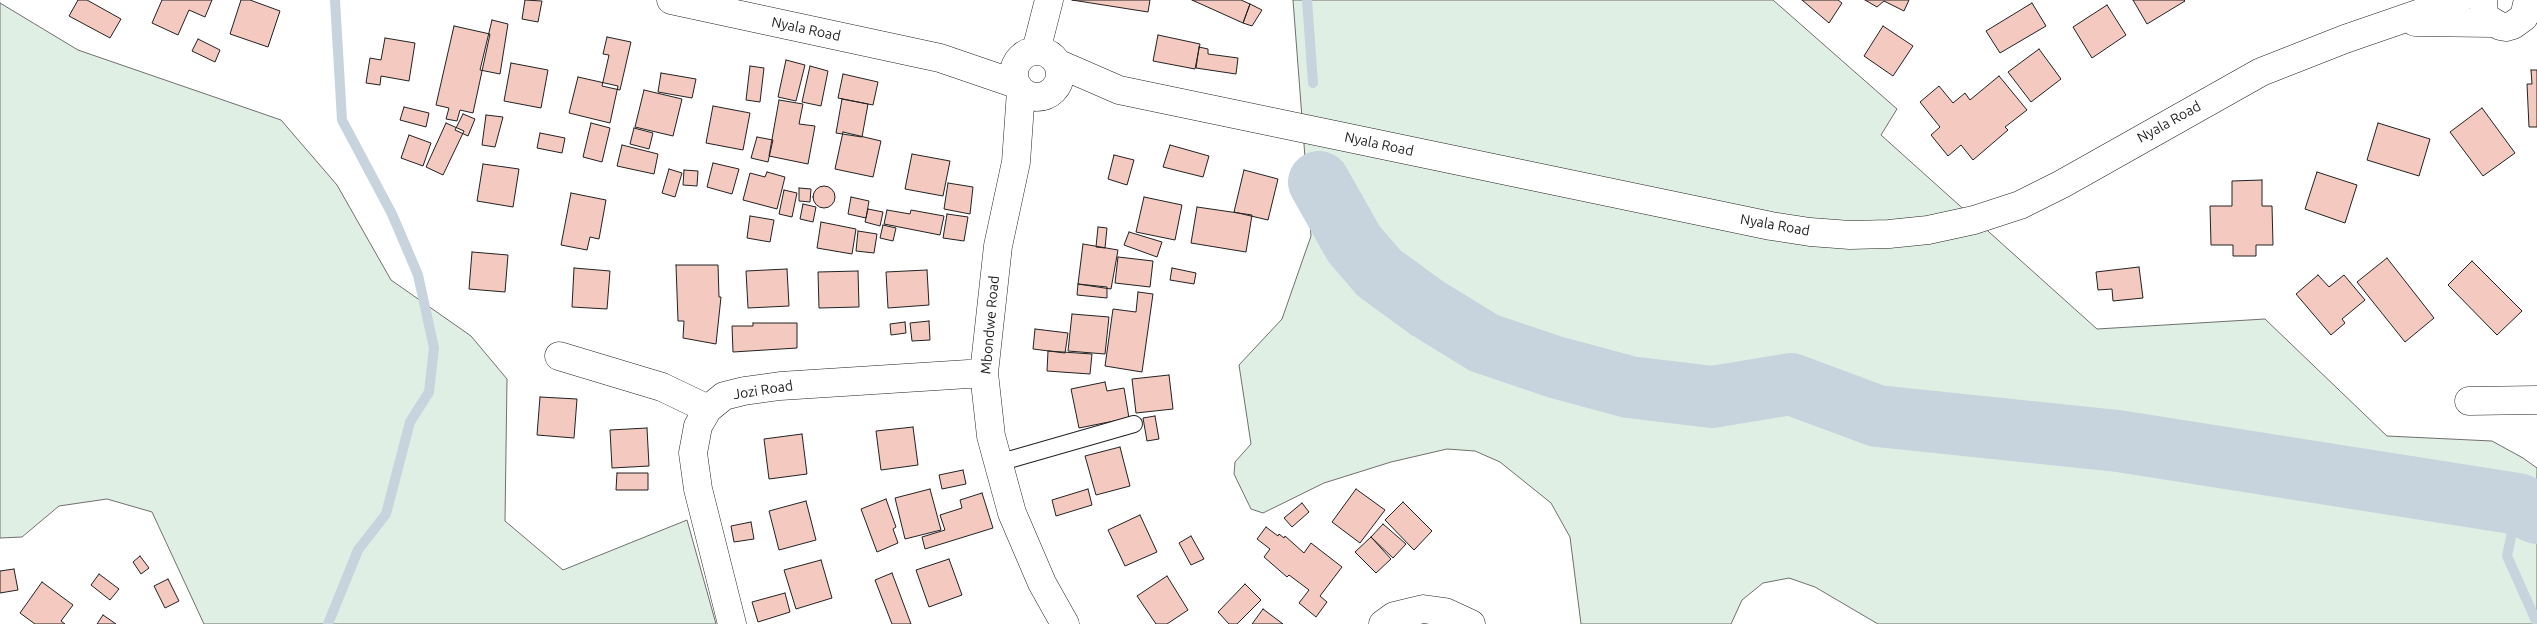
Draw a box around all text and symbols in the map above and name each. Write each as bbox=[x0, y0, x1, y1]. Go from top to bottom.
street label: Nyala Road bbox=[770, 13, 842, 45]
street label: Nyala Road bbox=[2134, 98, 2204, 146]
street label: Nyala Road bbox=[1343, 128, 1415, 160]
street label: Nyala Road bbox=[1739, 211, 1811, 239]
street label: Mbondwe Road bbox=[977, 275, 1003, 375]
street label: Jozi Road bbox=[732, 377, 794, 403]

